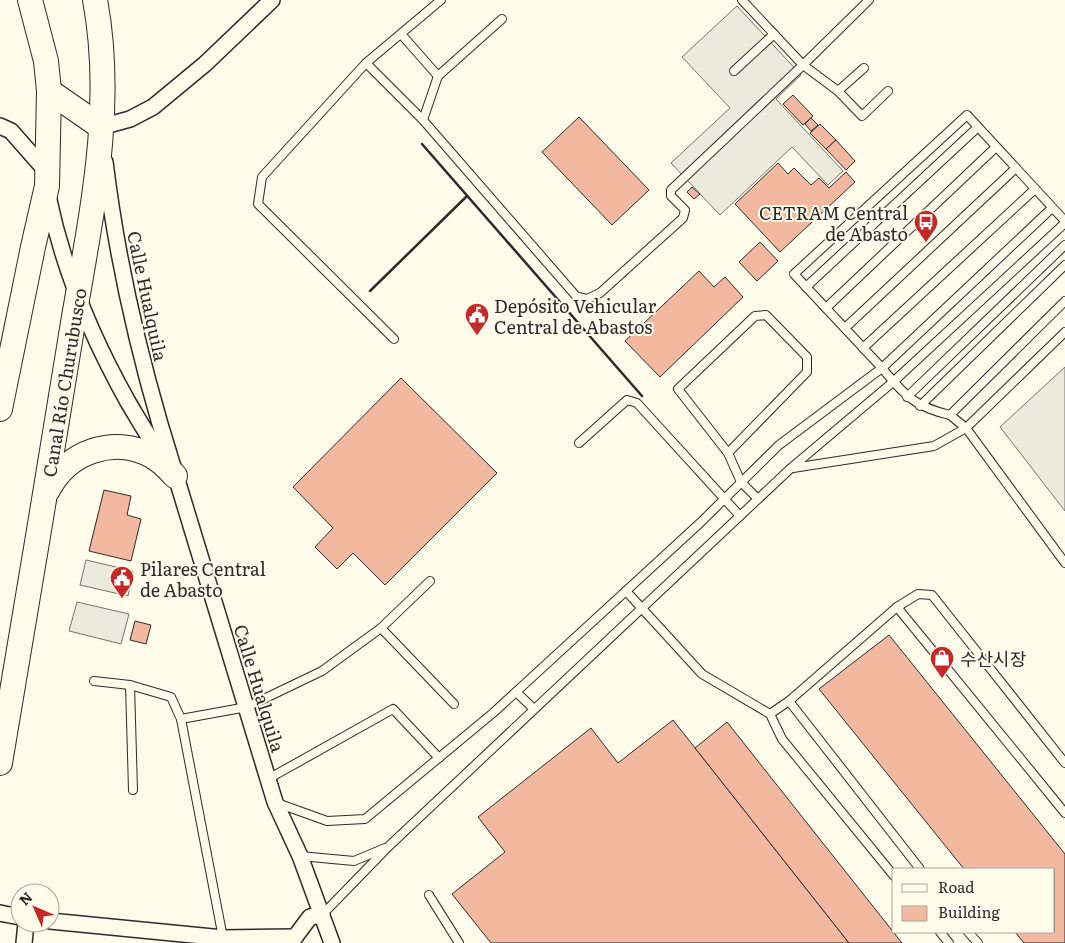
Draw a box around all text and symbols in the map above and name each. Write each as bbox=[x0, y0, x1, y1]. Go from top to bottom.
place label: CETRAM Central de Abasto bbox=[759, 199, 908, 247]
bus stop icon: CETRAM Central de Abasto bbox=[913, 209, 939, 243]
street label: Calle Hualquila bbox=[121, 228, 175, 364]
street label: Canal Río Churubusco bbox=[35, 286, 92, 479]
place label: Depósito Vehicular Central de Abastos bbox=[494, 292, 657, 340]
public building icon: Depósito Vehicular Central de Abastos bbox=[464, 302, 490, 336]
place label: Pilares Central de Abasto bbox=[140, 555, 266, 603]
public building icon: Pilares Central de Abasto bbox=[109, 565, 135, 599]
street label: Calle Hualquila bbox=[228, 621, 292, 756]
shop icon: 수산시장 bbox=[929, 645, 955, 679]
place label: 수산시장 bbox=[960, 645, 1026, 672]
legend bbox=[892, 868, 1055, 933]
text: Road bbox=[938, 875, 974, 898]
north arrow bbox=[10, 883, 60, 933]
text: N bbox=[14, 887, 37, 909]
text: Building bbox=[938, 900, 1000, 923]

